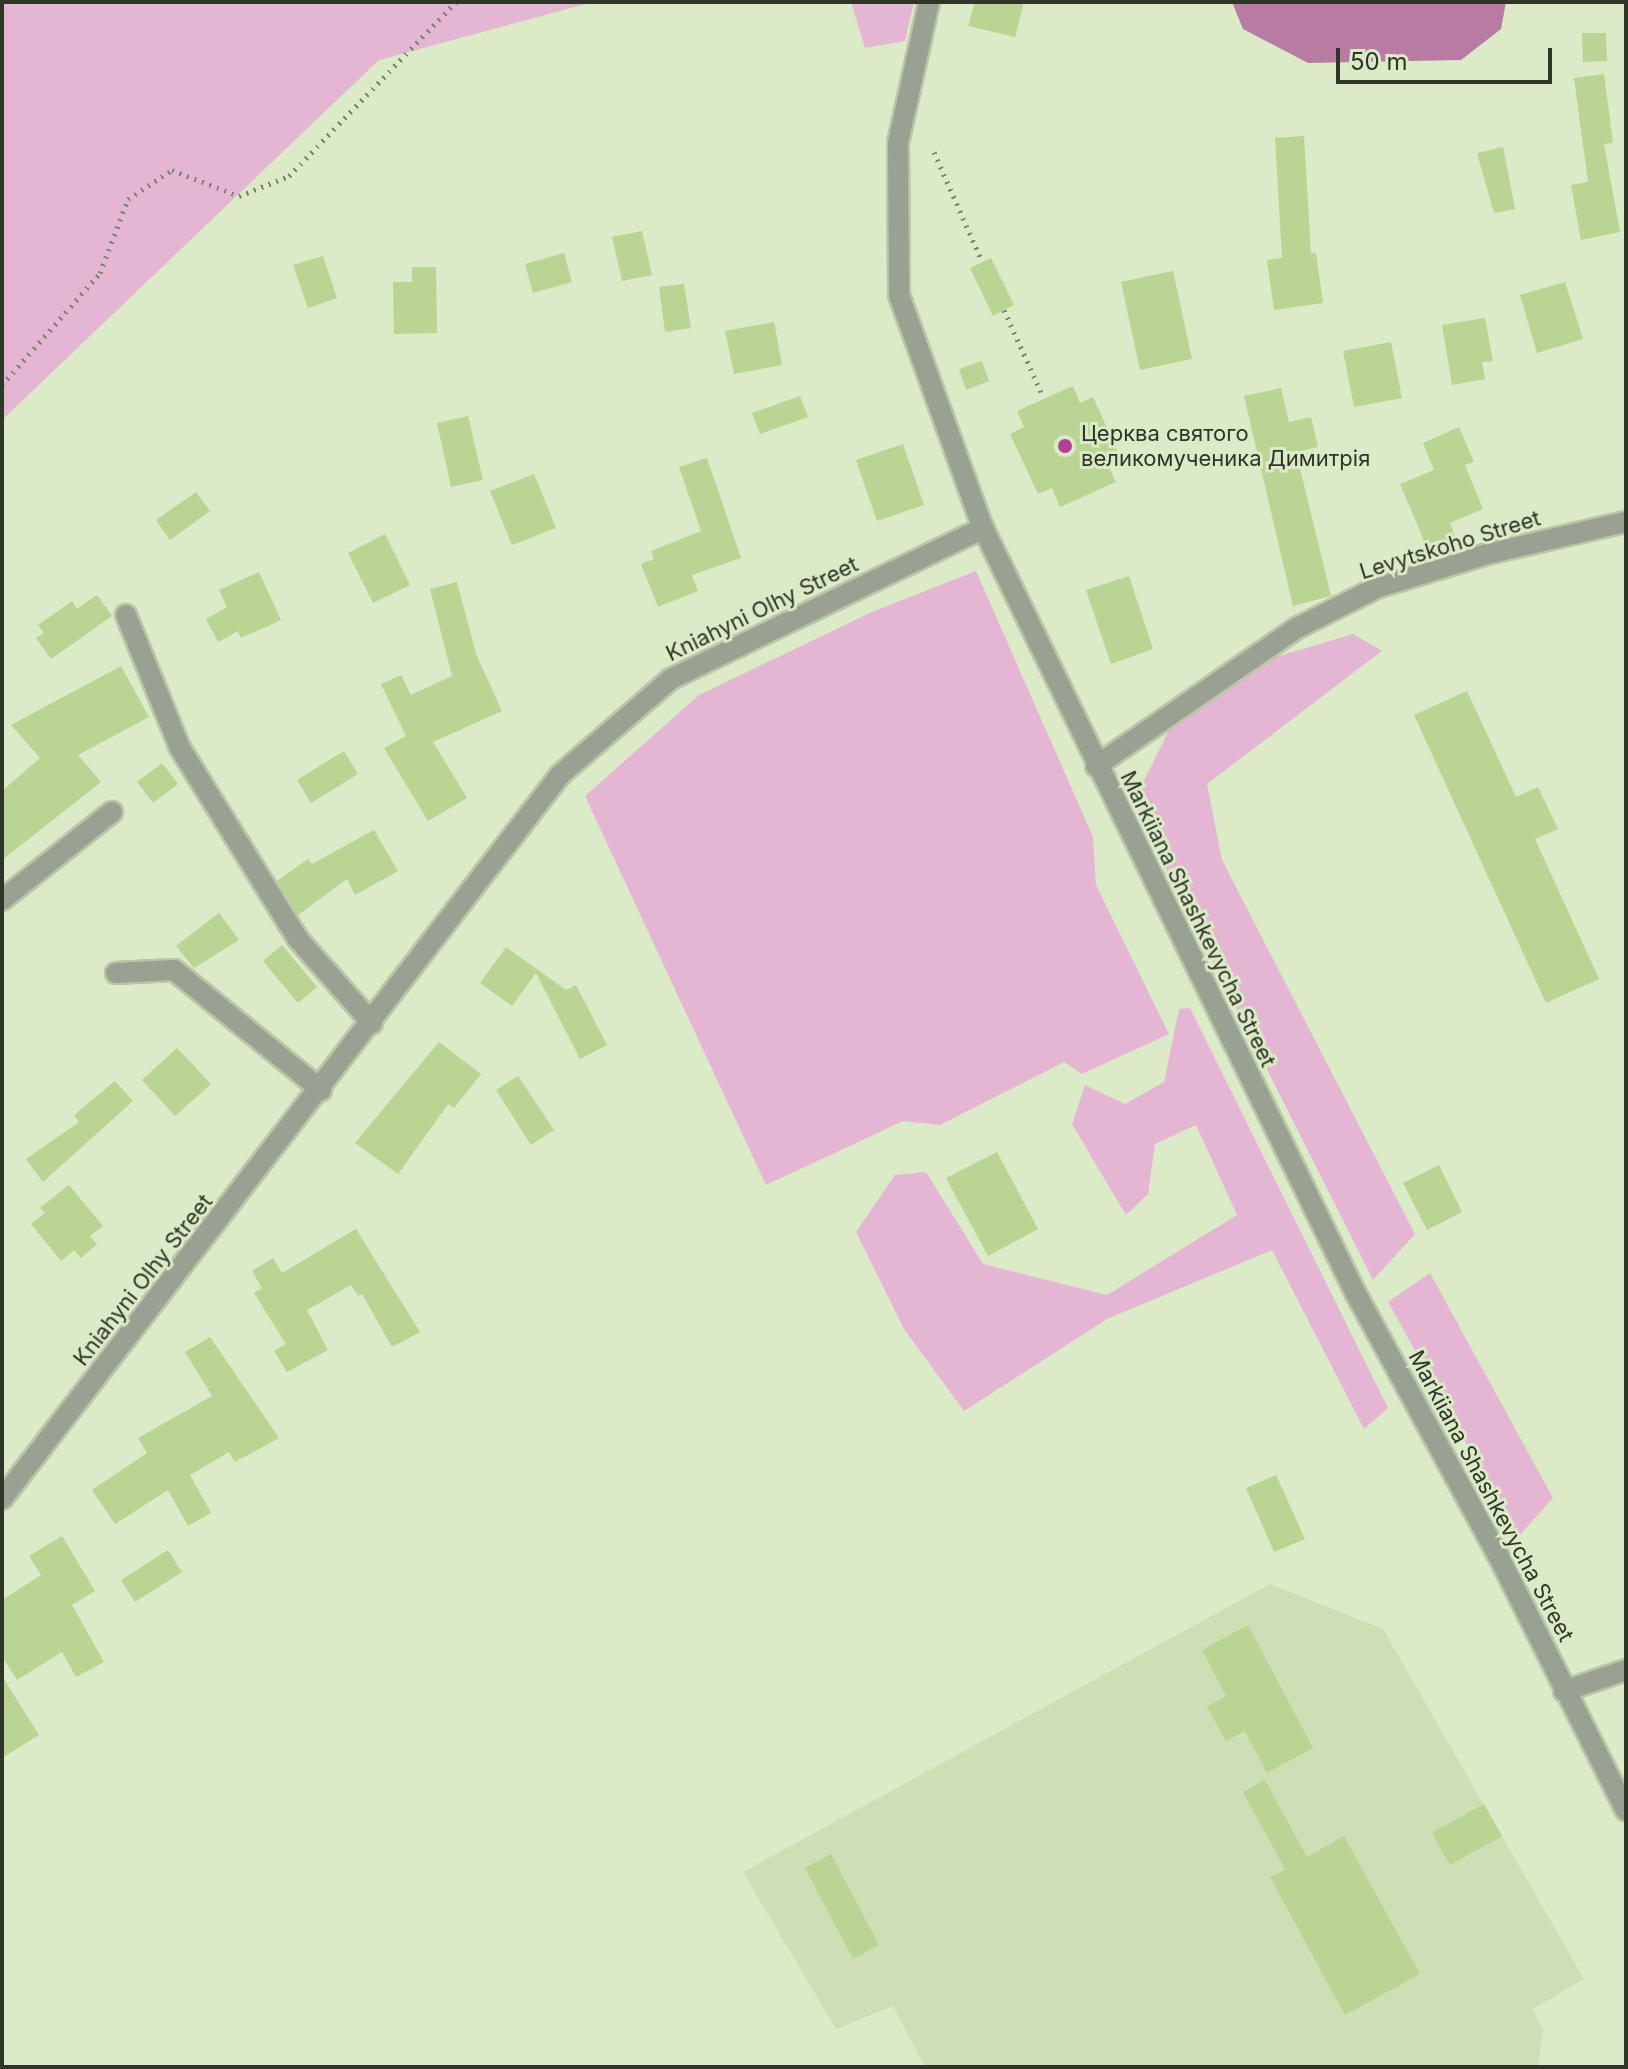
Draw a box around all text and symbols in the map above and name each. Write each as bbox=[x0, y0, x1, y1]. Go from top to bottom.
scale bar bbox=[1340, 32, 1556, 82]
text: 50 m bbox=[1350, 47, 1408, 76]
place label: Церква святого великомученика Димитрія bbox=[1081, 420, 1370, 472]
marker: Церква святого великомученика Димитрія bbox=[1056, 437, 1074, 455]
street label: Levytskoho Street bbox=[1356, 505, 1544, 585]
street label: Kniahyni Olhy Street bbox=[662, 551, 862, 667]
street label: Markiiana Shashkevycha Street bbox=[1115, 767, 1281, 1071]
street label: Kniahyni Olhy Street bbox=[68, 1189, 218, 1371]
street label: Markiiana Shashkevycha Street bbox=[1403, 1346, 1579, 1646]

